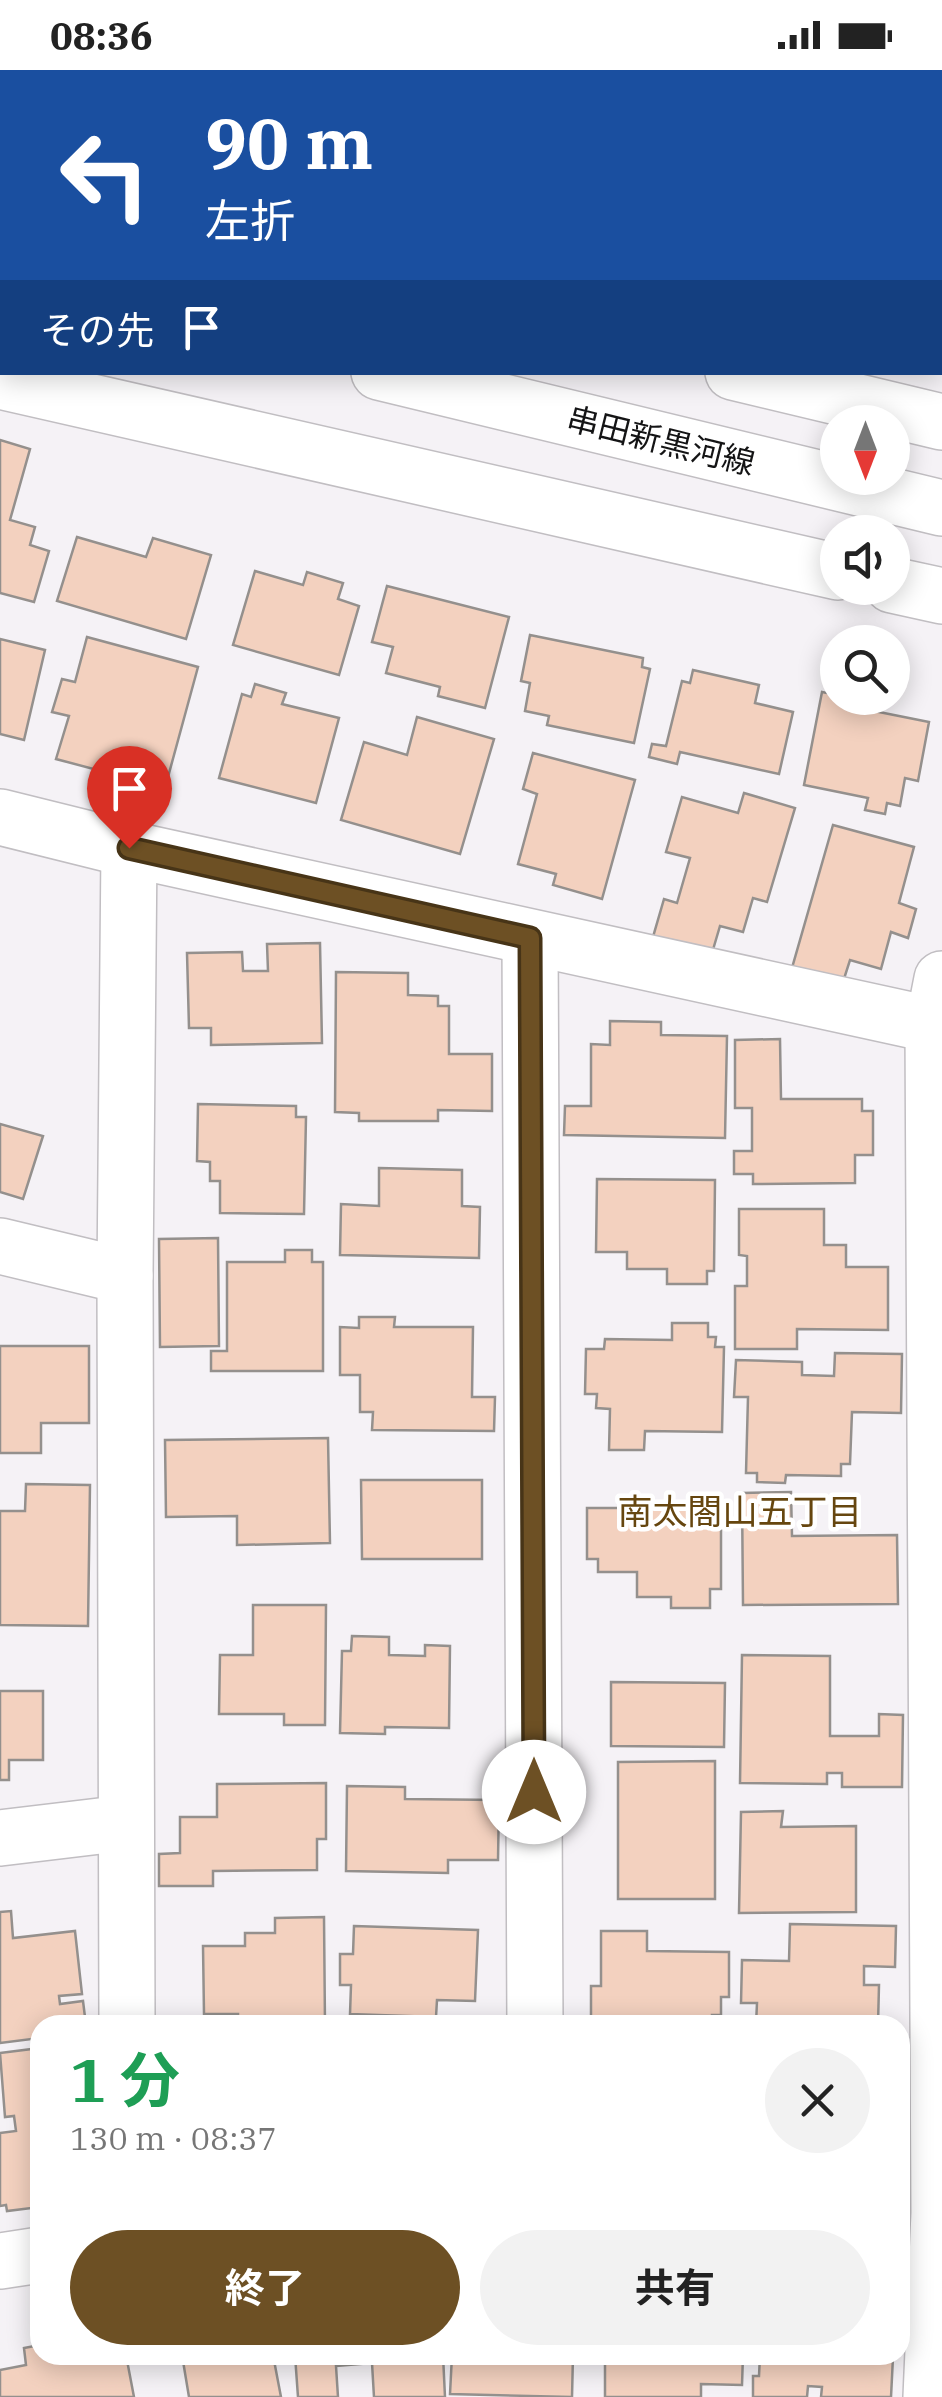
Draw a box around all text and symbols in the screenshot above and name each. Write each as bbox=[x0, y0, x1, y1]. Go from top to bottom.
text: 08:36 bbox=[50, 11, 153, 60]
text: 90 m bbox=[205, 97, 373, 188]
icon: left bbox=[40, 110, 170, 240]
text: 左折 bbox=[205, 191, 295, 249]
icon: arrive bbox=[174, 300, 229, 355]
text: その先 bbox=[40, 305, 154, 354]
street label: 串田新黒河線 bbox=[563, 396, 759, 484]
north arrow bbox=[820, 405, 910, 495]
map controls bbox=[820, 405, 910, 715]
button: sound bbox=[820, 515, 910, 605]
button: search bbox=[820, 625, 910, 715]
pin bbox=[87, 746, 172, 849]
icon: arrive bbox=[102, 761, 157, 816]
district label: 南太閤山五丁目 bbox=[617, 1488, 863, 1534]
position arrow bbox=[482, 1740, 586, 1844]
text: 1 分 bbox=[70, 2040, 180, 2119]
button: close bbox=[765, 2048, 870, 2153]
text: 130 m · 08:37 bbox=[70, 2117, 277, 2159]
button: 終了 bbox=[70, 2230, 460, 2345]
button: 共有 bbox=[480, 2230, 870, 2345]

